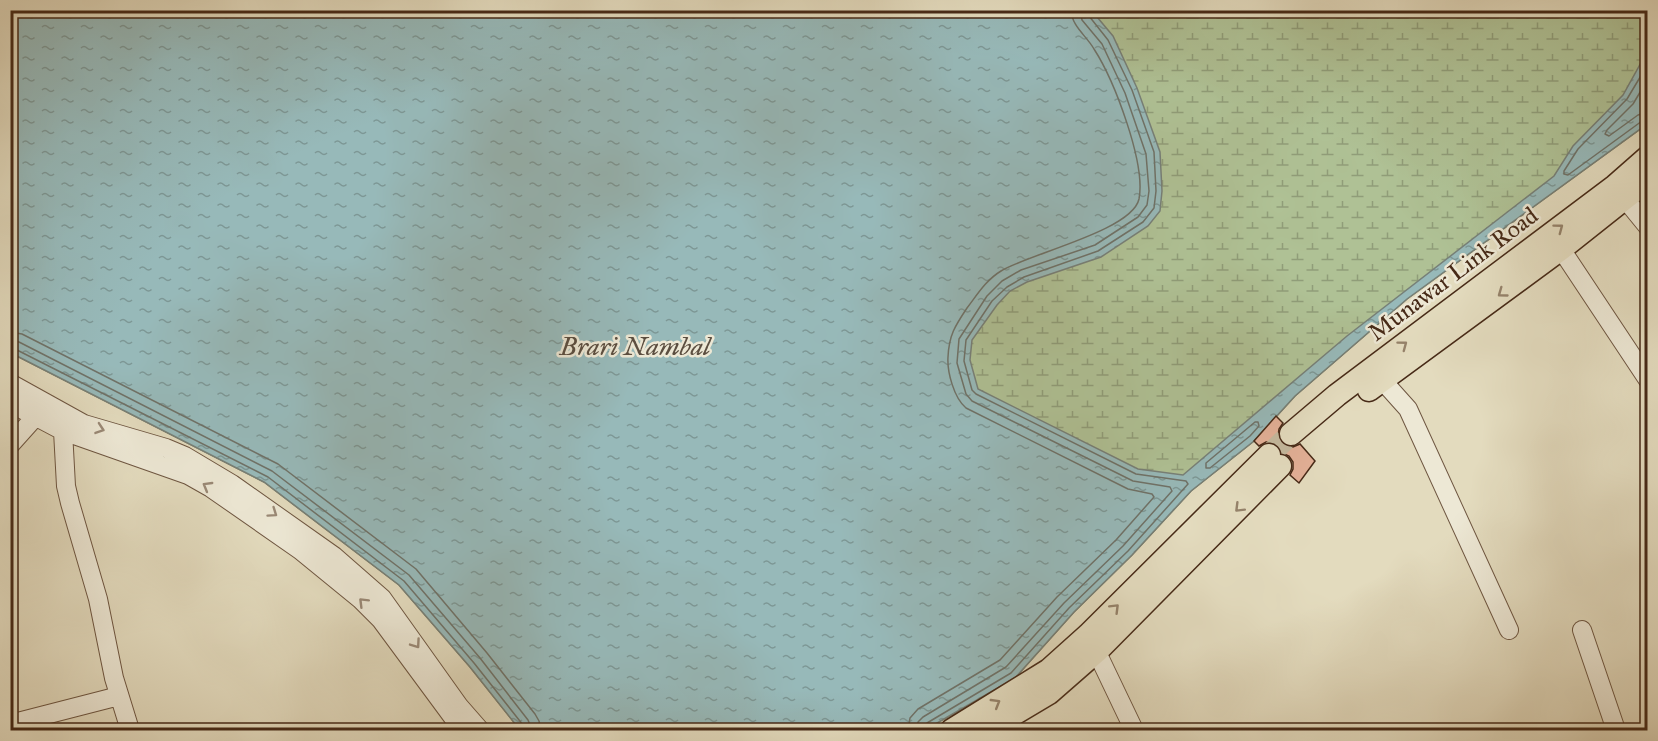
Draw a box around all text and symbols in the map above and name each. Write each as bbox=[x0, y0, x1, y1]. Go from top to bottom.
street label: Munawar Link Road bbox=[1362, 200, 1544, 348]
one-way arrow bbox=[1552, 224, 1563, 235]
one-way arrow bbox=[1497, 285, 1508, 296]
water label: Brari Nambal bbox=[559, 330, 712, 362]
one-way arrow bbox=[1396, 341, 1407, 352]
one-way arrow bbox=[94, 422, 105, 434]
one-way arrow bbox=[203, 481, 213, 493]
one-way arrow bbox=[1236, 500, 1247, 511]
one-way arrow bbox=[267, 506, 278, 517]
one-way arrow bbox=[359, 598, 369, 609]
one-way arrow bbox=[1108, 605, 1119, 615]
one-way arrow bbox=[409, 637, 420, 648]
one-way arrow bbox=[990, 699, 1000, 711]

